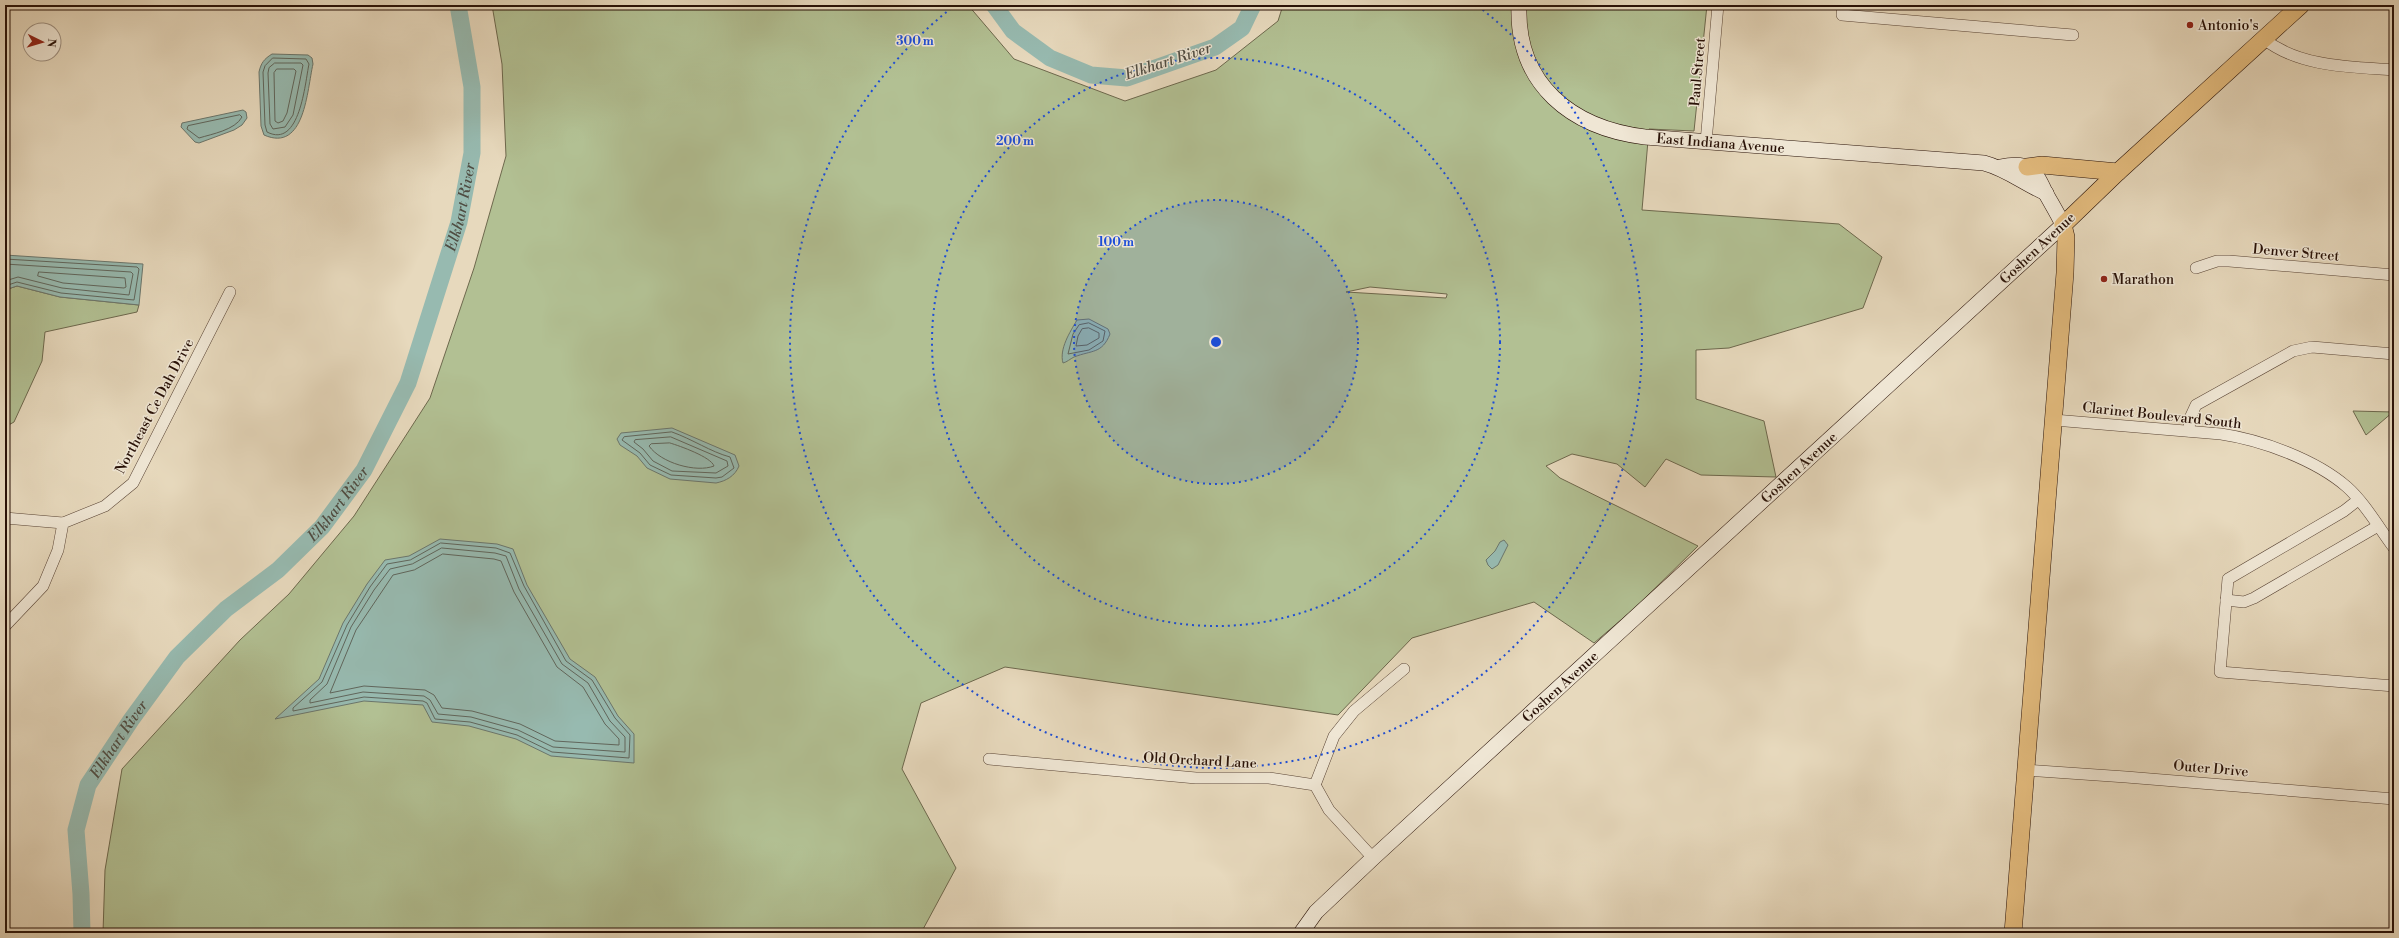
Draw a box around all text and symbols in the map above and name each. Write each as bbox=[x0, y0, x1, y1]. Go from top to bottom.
place label: Antonio's bbox=[2197, 17, 2259, 35]
marker: Antonio's bbox=[2185, 20, 2195, 30]
north arrow bbox=[22, 22, 62, 62]
text: 300 m bbox=[896, 34, 934, 49]
street label: Paul Street bbox=[1686, 37, 1710, 107]
text: N bbox=[44, 38, 58, 48]
water label: Elkhart River bbox=[1122, 38, 1214, 85]
street label: East Indiana Avenue bbox=[1656, 130, 1785, 158]
text: 200 m bbox=[996, 134, 1034, 149]
water label: Elkhart River bbox=[441, 161, 480, 255]
street label: Goshen Avenue bbox=[1996, 209, 2079, 288]
text: 100 m bbox=[1098, 235, 1134, 250]
street label: Denver Street bbox=[2252, 240, 2340, 266]
place label: Marathon bbox=[2112, 271, 2175, 289]
marker: Marathon bbox=[2099, 274, 2109, 284]
centre of rings bbox=[1209, 335, 1223, 349]
street label: Northeast Ce Dah Drive bbox=[112, 336, 198, 477]
street label: Clarinet Boulevard South bbox=[2081, 399, 2243, 433]
street label: Goshen Avenue bbox=[1757, 429, 1841, 508]
water label: Elkhart River bbox=[303, 462, 374, 547]
street label: Goshen Avenue bbox=[1519, 648, 1603, 727]
water label: Elkhart River bbox=[86, 696, 153, 783]
street label: Old Orchard Lane bbox=[1143, 749, 1257, 773]
street label: Outer Drive bbox=[2173, 757, 2249, 781]

